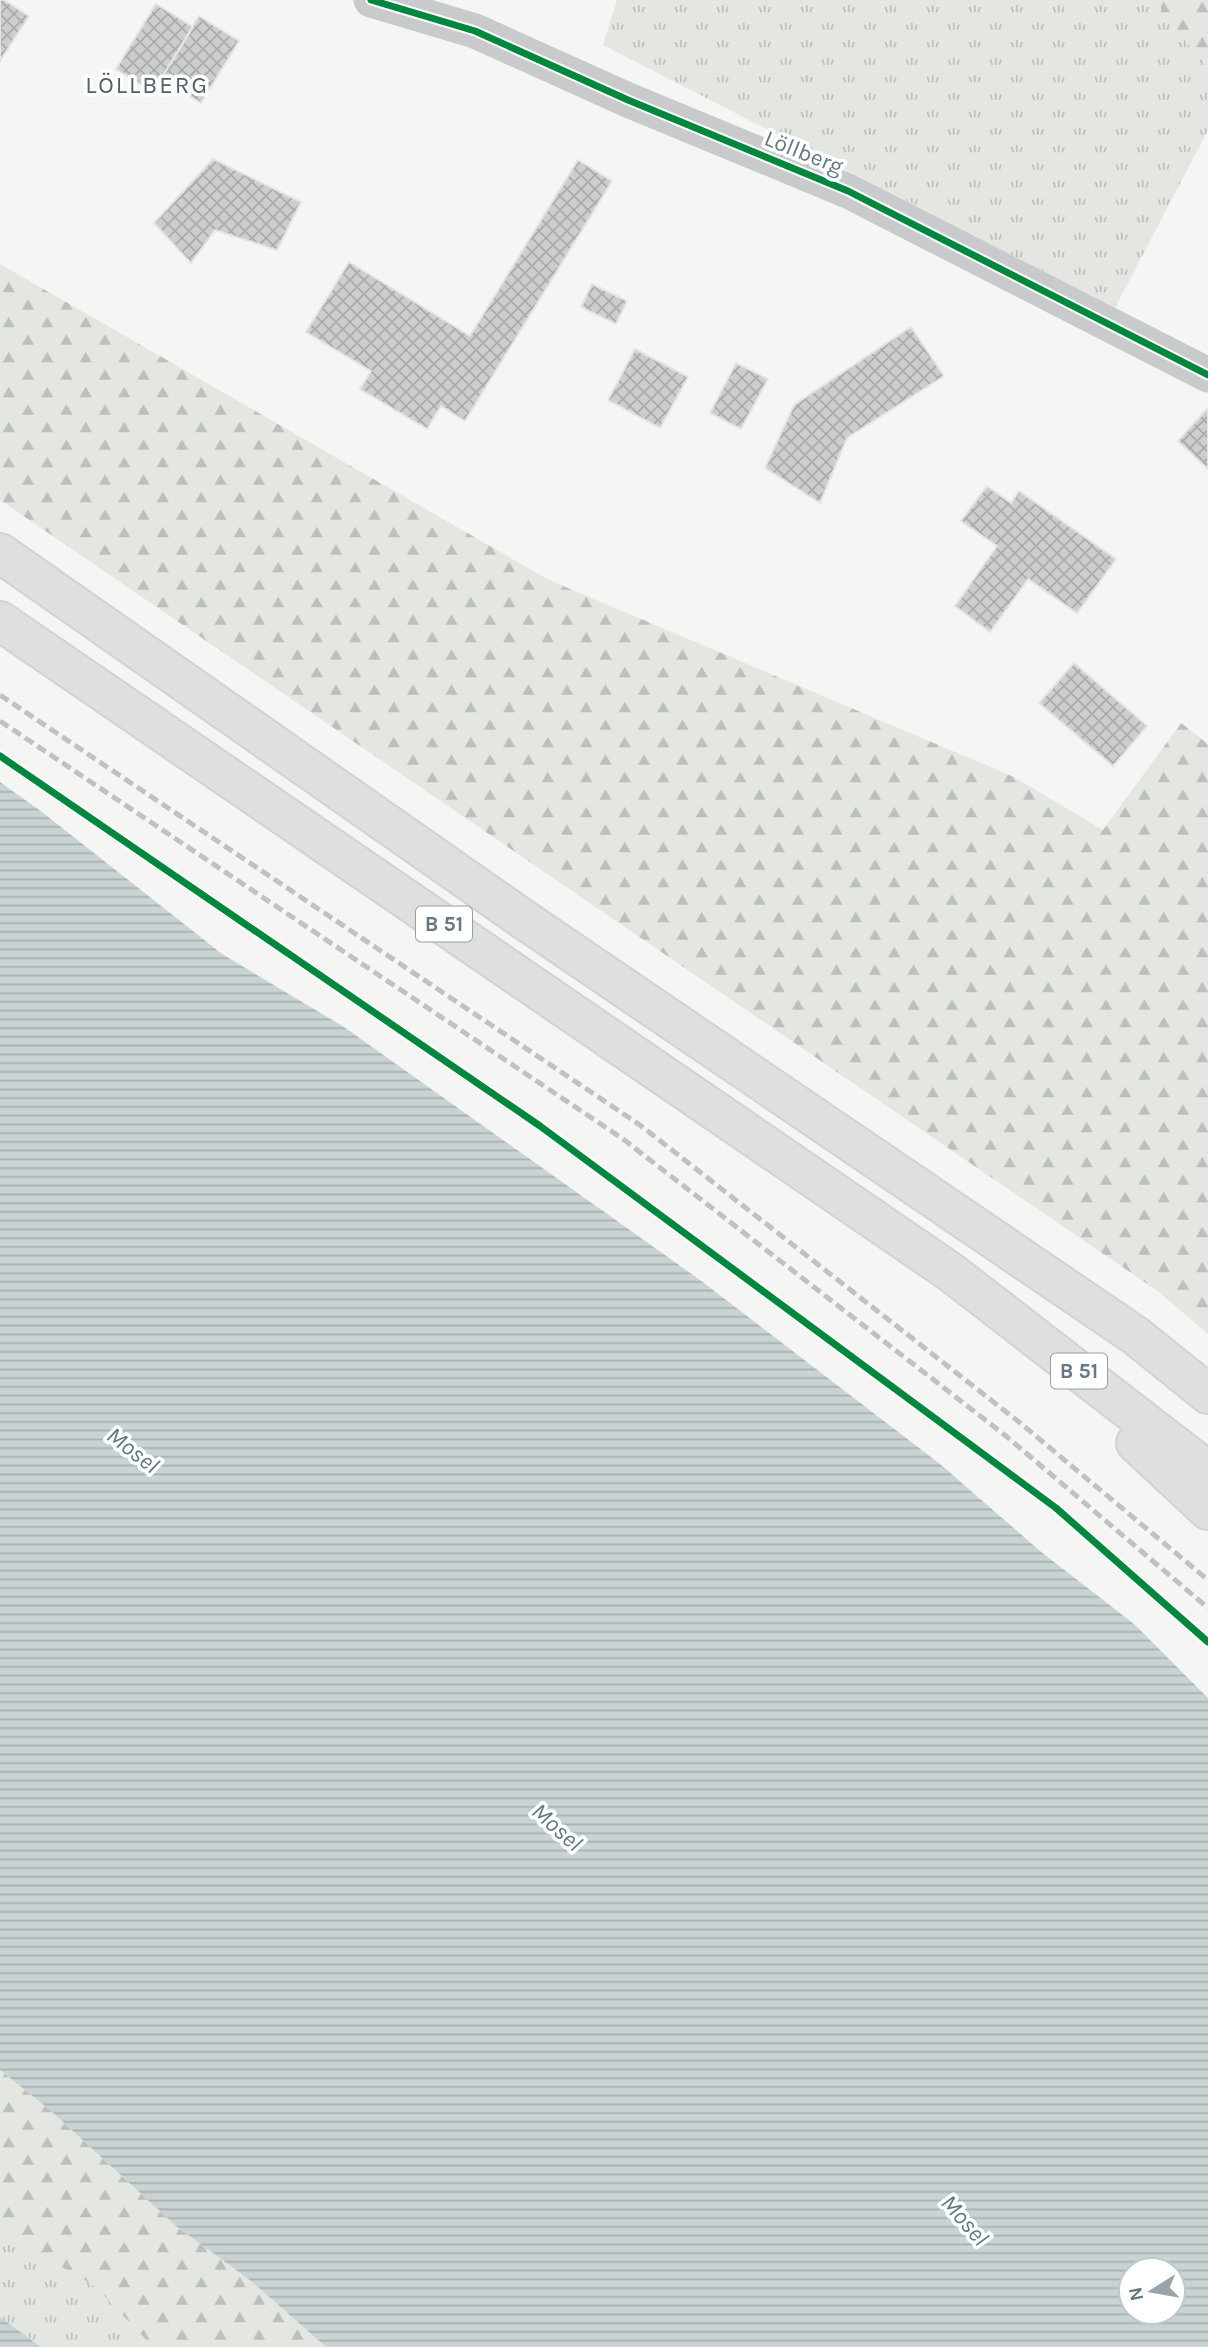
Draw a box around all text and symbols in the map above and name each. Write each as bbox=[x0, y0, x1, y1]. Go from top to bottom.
district label: LÖLLBERG bbox=[85, 71, 209, 99]
street label: Löllberg bbox=[760, 124, 847, 180]
road number: B 51 bbox=[416, 906, 472, 942]
road number: B 51 bbox=[1051, 1354, 1107, 1388]
water label: Mosel bbox=[101, 1421, 165, 1479]
water label: Mosel bbox=[526, 1797, 588, 1857]
water label: Mosel bbox=[935, 2189, 995, 2251]
north arrow bbox=[1117, 2256, 1187, 2326]
text: N bbox=[1124, 2285, 1148, 2303]

